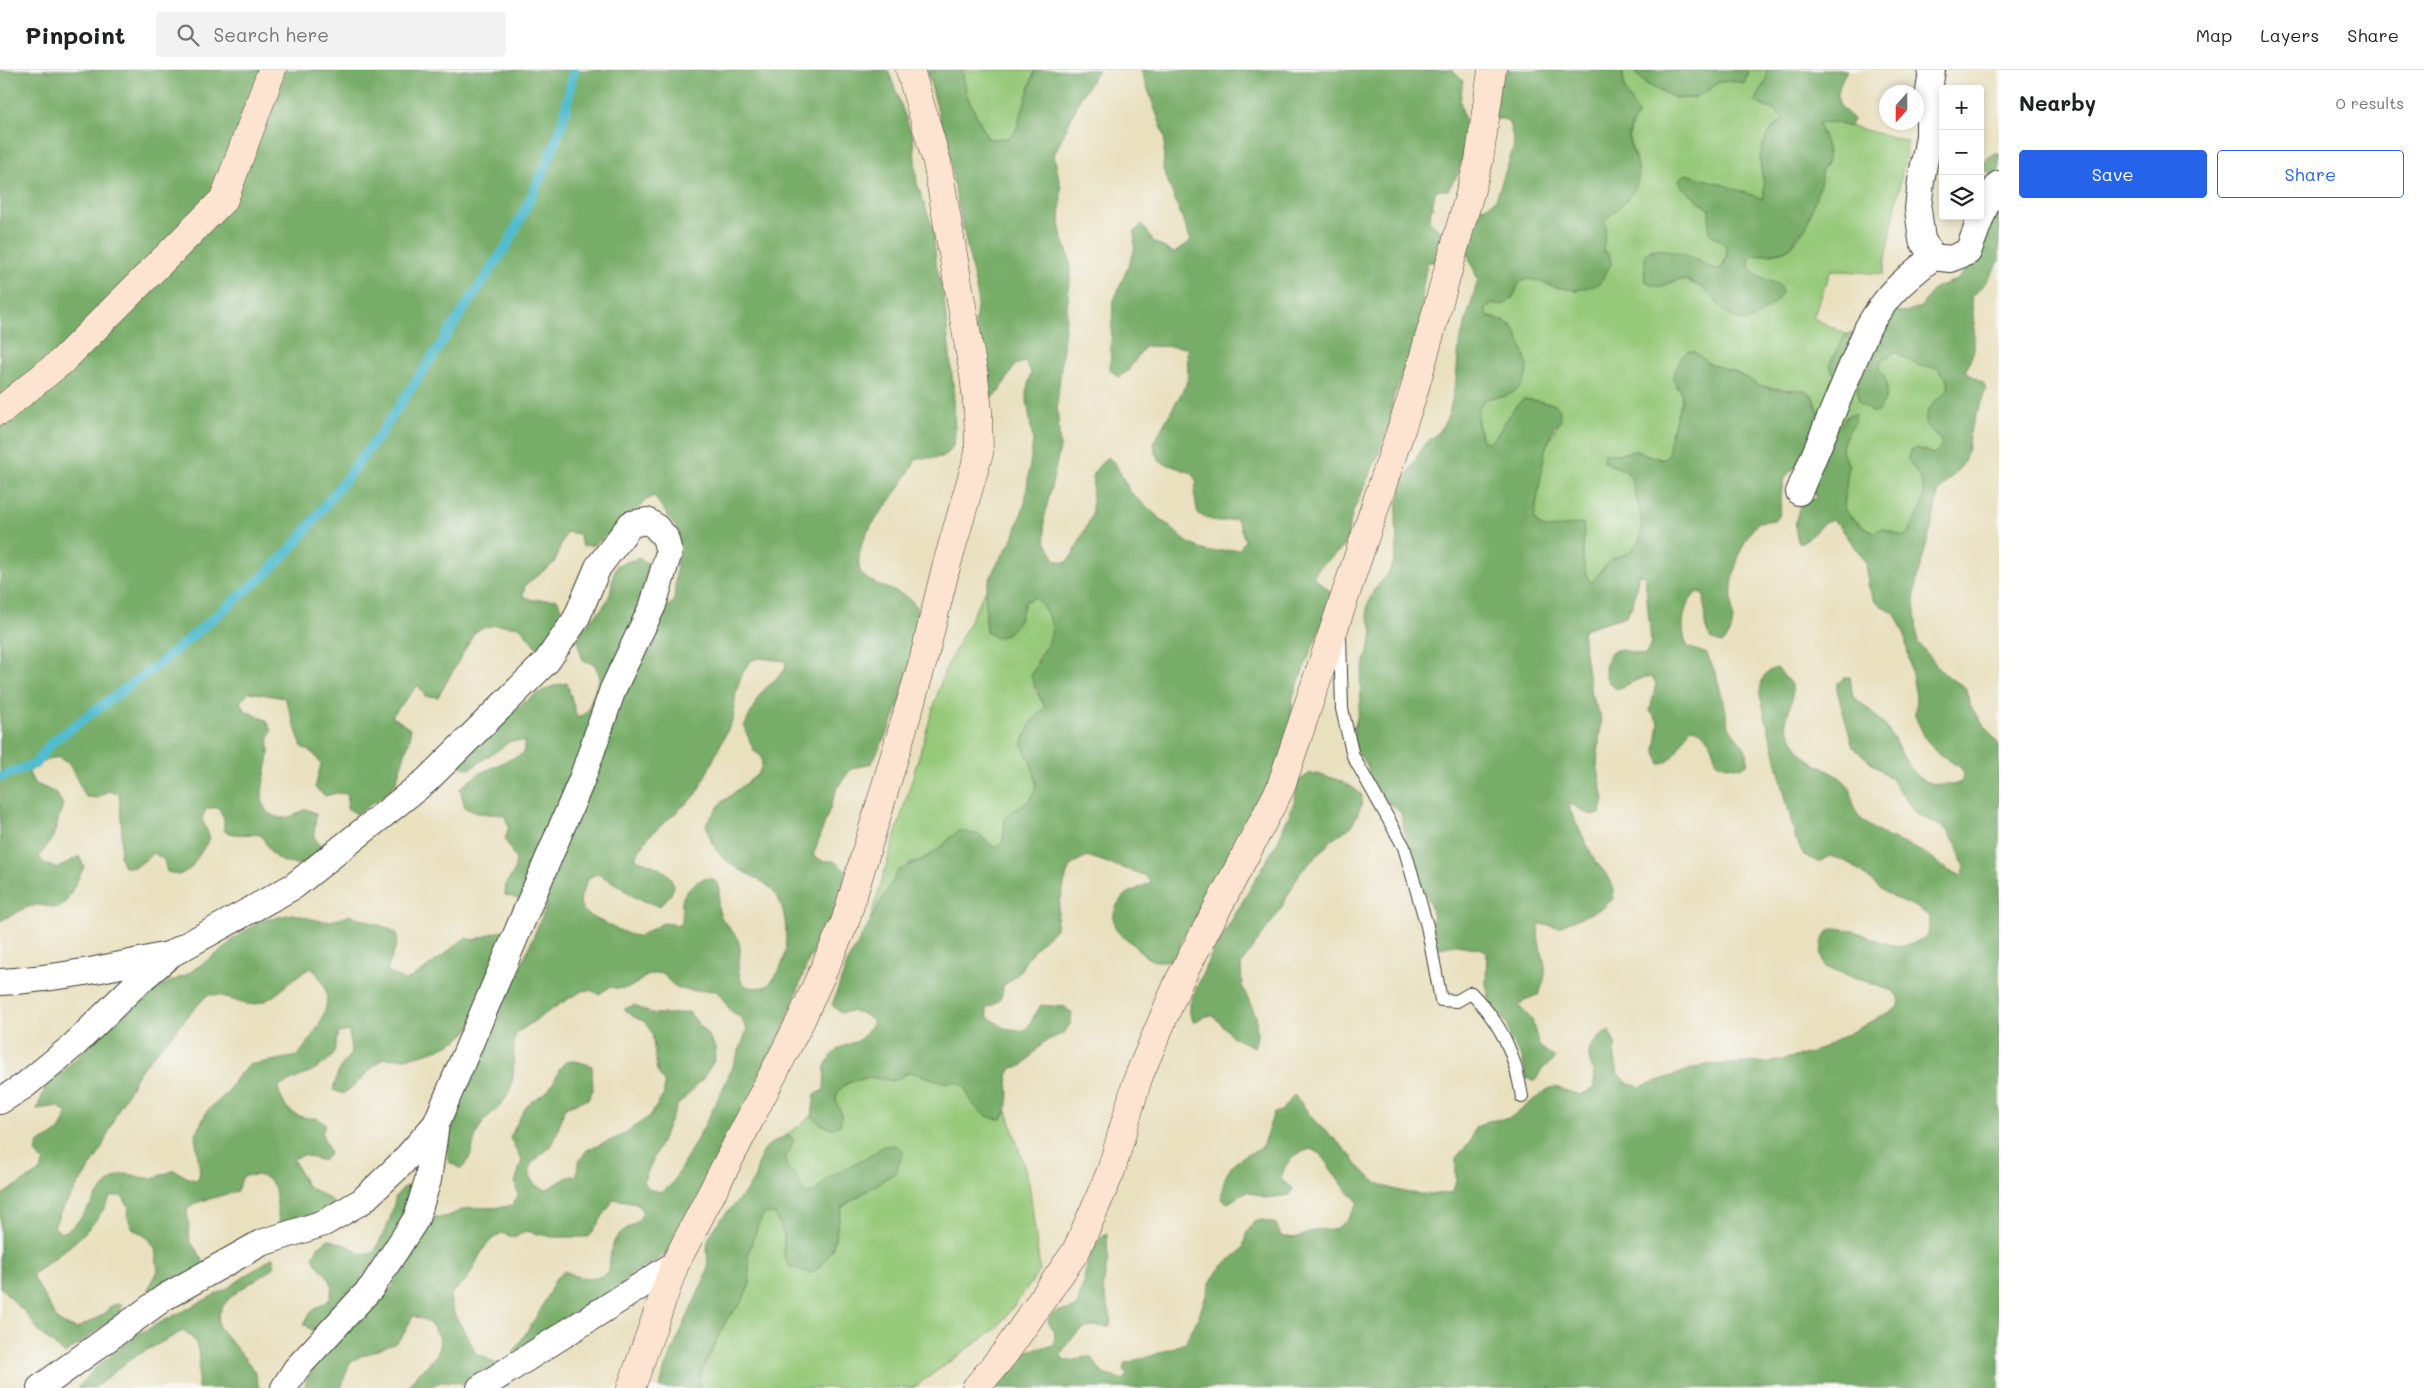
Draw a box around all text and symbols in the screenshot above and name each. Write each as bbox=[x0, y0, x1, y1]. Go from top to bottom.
search box bbox=[156, 12, 506, 57]
text: Pinpoint bbox=[25, 19, 126, 50]
icon: search bbox=[174, 21, 202, 49]
text: Search here bbox=[214, 22, 329, 47]
text: Map bbox=[2196, 23, 2232, 47]
text: Layers bbox=[2260, 23, 2319, 47]
text: Share bbox=[2347, 23, 2399, 47]
north arrow bbox=[1879, 85, 1924, 130]
map controls bbox=[1939, 85, 1984, 220]
button: + bbox=[1939, 85, 1984, 130]
text: Nearby bbox=[2019, 89, 2096, 116]
text: 0 results bbox=[2336, 92, 2404, 113]
button: − bbox=[1939, 130, 1984, 175]
button: Save bbox=[2019, 150, 2207, 198]
button: Share bbox=[2217, 150, 2404, 198]
button: layers bbox=[1939, 175, 1984, 220]

